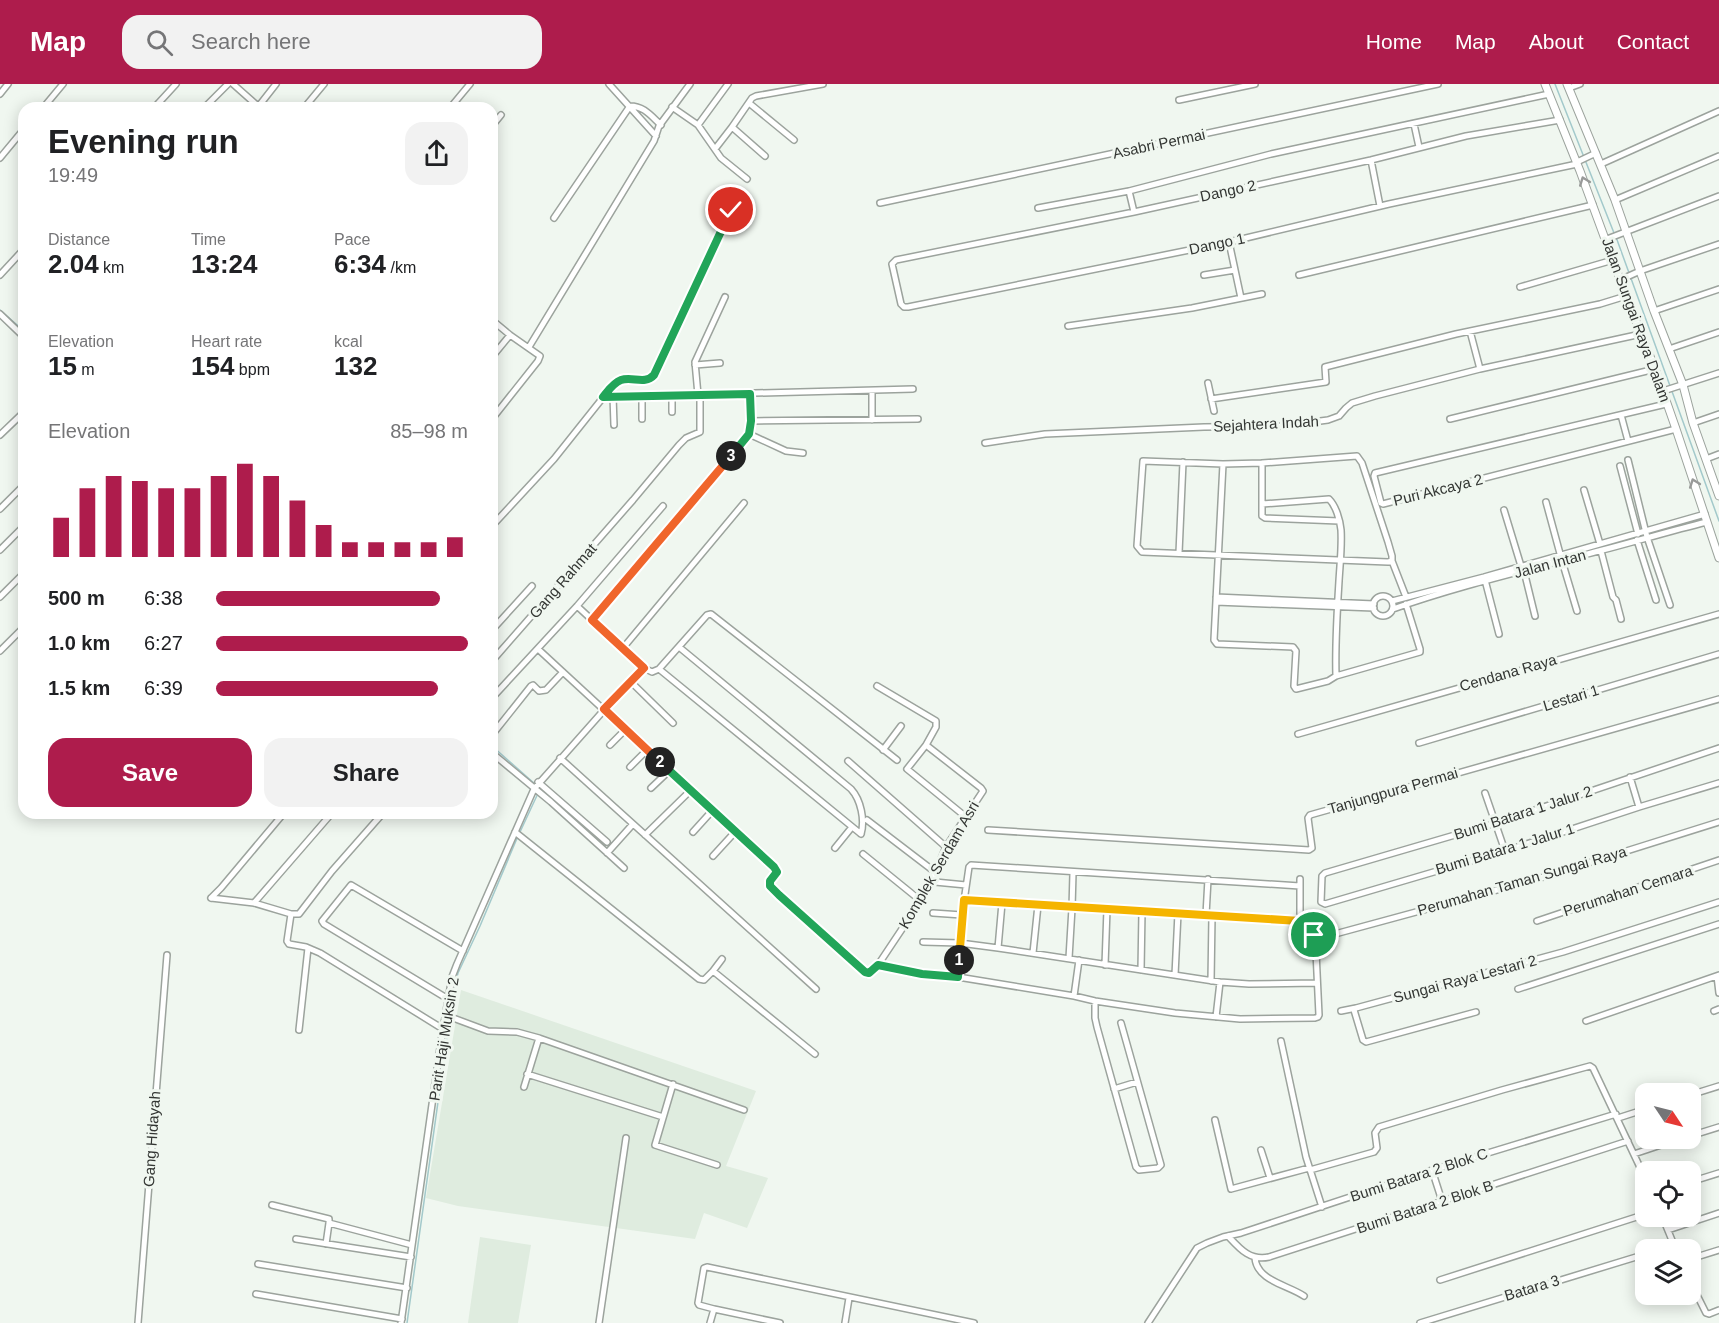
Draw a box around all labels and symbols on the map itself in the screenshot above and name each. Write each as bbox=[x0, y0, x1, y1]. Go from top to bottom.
street label: Asabri Permai bbox=[1111, 125, 1207, 162]
street label: Dango 2 bbox=[1198, 176, 1257, 205]
one-way arrow bbox=[1579, 177, 1592, 187]
pin bbox=[705, 184, 756, 235]
street label: Dango 1 bbox=[1187, 229, 1246, 258]
street label: Jalan Sungai Raya Dalam bbox=[1599, 235, 1674, 404]
street label: Sejahtera Indah bbox=[1213, 412, 1319, 435]
pin: 3 bbox=[716, 441, 746, 471]
street label: Puri Akcaya 2 bbox=[1391, 470, 1484, 509]
one-way arrow bbox=[1689, 478, 1702, 489]
street label: Gang Rahmat bbox=[526, 539, 600, 621]
street label: Jalan Intan bbox=[1512, 546, 1588, 581]
street label: Cendana Raya bbox=[1457, 650, 1559, 694]
street label: Lestari 1 bbox=[1541, 681, 1601, 714]
pin: 2 bbox=[645, 747, 675, 777]
street label: Tanjungpura Permai bbox=[1326, 764, 1460, 817]
street label: Bumi Batara 1 Jalur 2 bbox=[1452, 782, 1594, 843]
street label: Komplek Serdam Asri bbox=[895, 798, 982, 931]
street label: Bumi Batara 1 Jalur 1 bbox=[1433, 819, 1576, 878]
street label: Perumahan Taman Sungai Raya bbox=[1415, 842, 1629, 919]
street label: Perumahan Cemara bbox=[1561, 861, 1695, 919]
pin bbox=[1288, 909, 1339, 960]
pin: 1 bbox=[944, 945, 974, 975]
street label: Sungai Raya Lestari 2 bbox=[1391, 951, 1538, 1006]
street label: Parit Haji Muksin 2 bbox=[425, 976, 462, 1102]
north arrow bbox=[1635, 1083, 1701, 1149]
street label: Gang Hidayah bbox=[140, 1091, 163, 1187]
street label: Bumi Batara 2 Blok C bbox=[1348, 1144, 1490, 1205]
street label: Bumi Batara 2 Blok B bbox=[1354, 1176, 1495, 1237]
street label: Batara 3 bbox=[1502, 1271, 1561, 1304]

